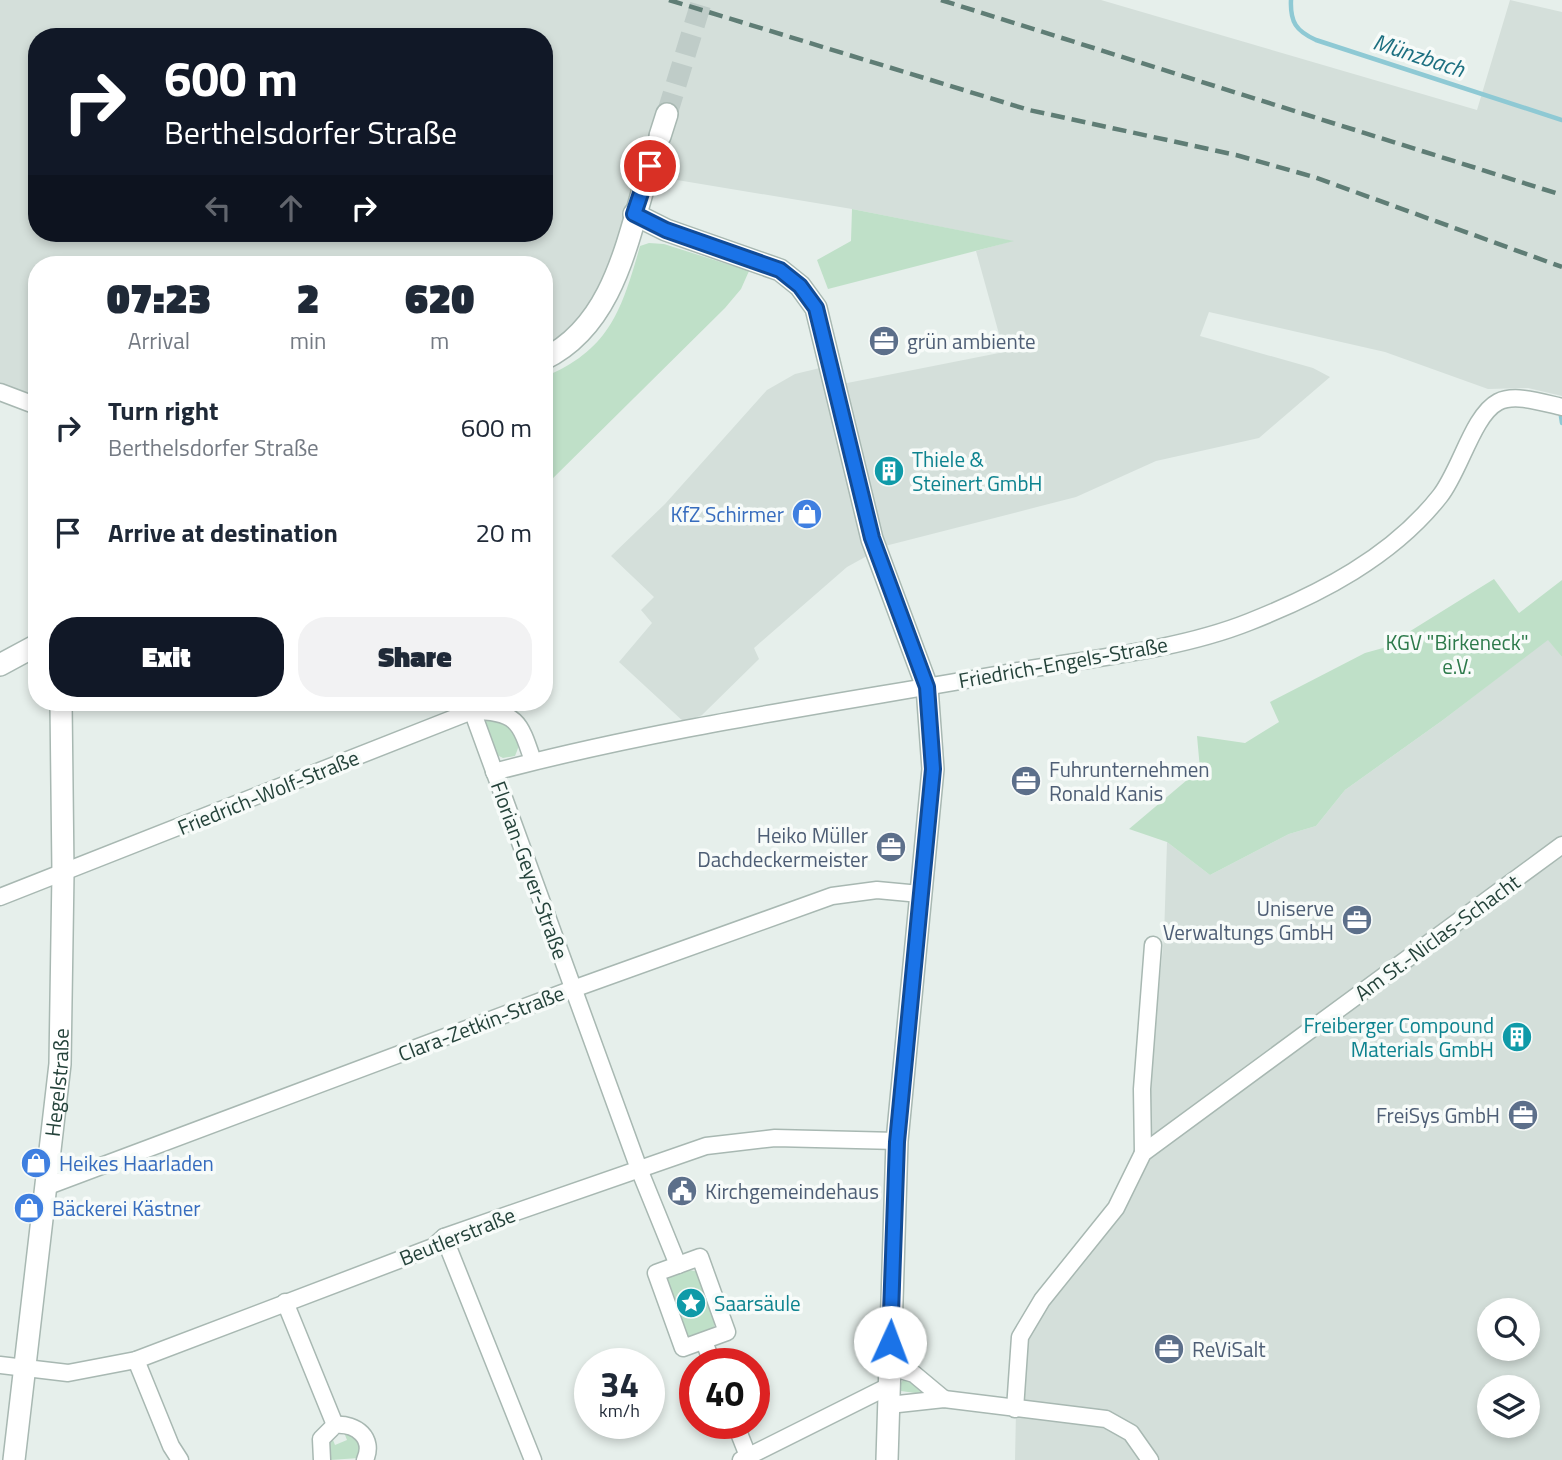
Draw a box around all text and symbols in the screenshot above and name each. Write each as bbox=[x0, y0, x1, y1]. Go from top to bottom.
water label: Münzbach bbox=[1369, 24, 1470, 86]
text: 600 m bbox=[164, 40, 298, 115]
icon: right bbox=[49, 56, 140, 147]
text: Berthelsdorfer Straße bbox=[164, 108, 457, 156]
pin bbox=[620, 136, 680, 196]
icon: arrive bbox=[631, 147, 669, 185]
icon: left bbox=[199, 189, 237, 227]
icon: ahead bbox=[272, 189, 310, 227]
icon: right bbox=[345, 189, 383, 227]
text: 07:23 bbox=[107, 265, 211, 329]
text: 2 bbox=[297, 265, 320, 329]
text: 620 bbox=[405, 265, 474, 329]
text: Arrival bbox=[128, 323, 190, 358]
text: min bbox=[290, 323, 326, 358]
text: m bbox=[430, 323, 449, 358]
office icon: grün ambiente bbox=[867, 324, 901, 358]
place label: grün ambiente bbox=[907, 325, 1036, 357]
text: Turn right bbox=[108, 391, 219, 430]
text: 600 m bbox=[461, 408, 532, 447]
icon: right bbox=[49, 409, 87, 447]
text: Berthelsdorfer Straße bbox=[108, 430, 319, 465]
place label: Thiele & Steinert GmbH bbox=[912, 443, 1043, 499]
building icon: Thiele & Steinert GmbH bbox=[872, 454, 906, 488]
shop icon: KfZ Schirmer bbox=[790, 497, 824, 531]
place label: KfZ Schirmer bbox=[670, 498, 784, 530]
text: Arrive at destination bbox=[108, 513, 338, 552]
text: 20 m bbox=[475, 513, 532, 552]
icon: arrive bbox=[49, 514, 87, 552]
button: Exit bbox=[49, 617, 284, 697]
button: Share bbox=[298, 617, 532, 697]
park label: KGV "Birkeneck" e.V. bbox=[1385, 626, 1529, 682]
street label: Friedrich-Engels-Straße bbox=[956, 628, 1170, 696]
street label: Friedrich-Wolf-Straße bbox=[172, 741, 364, 843]
place label: Fuhrunternehmen Ronald Kanis bbox=[1049, 753, 1210, 809]
office icon: Fuhrunternehmen Ronald Kanis bbox=[1009, 764, 1043, 798]
street label: Florian-Geyer-Straße bbox=[483, 776, 577, 964]
place label: Heiko Müller Dachdeckermeister bbox=[697, 819, 868, 875]
office icon: Heiko Müller Dachdeckermeister bbox=[874, 830, 908, 864]
street label: Am St.-Niclas-Schacht bbox=[1348, 866, 1527, 1008]
place label: Uniserve Verwaltungs GmbH bbox=[1163, 892, 1334, 948]
office icon: Uniserve Verwaltungs GmbH bbox=[1340, 903, 1374, 937]
street label: Clara-Zetkin-Straße bbox=[393, 977, 569, 1069]
place label: Freiberger Compound Materials GmbH bbox=[1304, 1009, 1494, 1065]
building icon: Freiberger Compound Materials GmbH bbox=[1500, 1020, 1534, 1054]
street label: Hegelstraße bbox=[36, 1028, 77, 1138]
office icon: FreiSys GmbH bbox=[1506, 1098, 1540, 1132]
place label: FreiSys GmbH bbox=[1376, 1099, 1500, 1131]
shop icon: Heikes Haarladen bbox=[19, 1146, 53, 1180]
place label: Heikes Haarladen bbox=[59, 1147, 214, 1179]
public building icon: Kirchgemeindehaus bbox=[665, 1174, 699, 1208]
place label: Kirchgemeindehaus bbox=[705, 1175, 879, 1207]
shop icon: Bäckerei Kästner bbox=[12, 1191, 46, 1225]
place label: Bäckerei Kästner bbox=[52, 1192, 201, 1224]
street label: Beutlerstraße bbox=[394, 1198, 520, 1274]
place icon: Saarsäule bbox=[674, 1286, 708, 1320]
place label: Saarsäule bbox=[714, 1287, 801, 1319]
map controls bbox=[1477, 1298, 1540, 1438]
button: search bbox=[1477, 1298, 1540, 1361]
position arrow bbox=[853, 1305, 927, 1379]
office icon: ReViSalt bbox=[1152, 1332, 1186, 1366]
place label: ReViSalt bbox=[1192, 1333, 1266, 1365]
speed limit sign: 40 bbox=[679, 1348, 770, 1439]
text: 34 bbox=[600, 1357, 639, 1411]
button: layers bbox=[1477, 1375, 1540, 1438]
text: km/h bbox=[599, 1397, 640, 1424]

